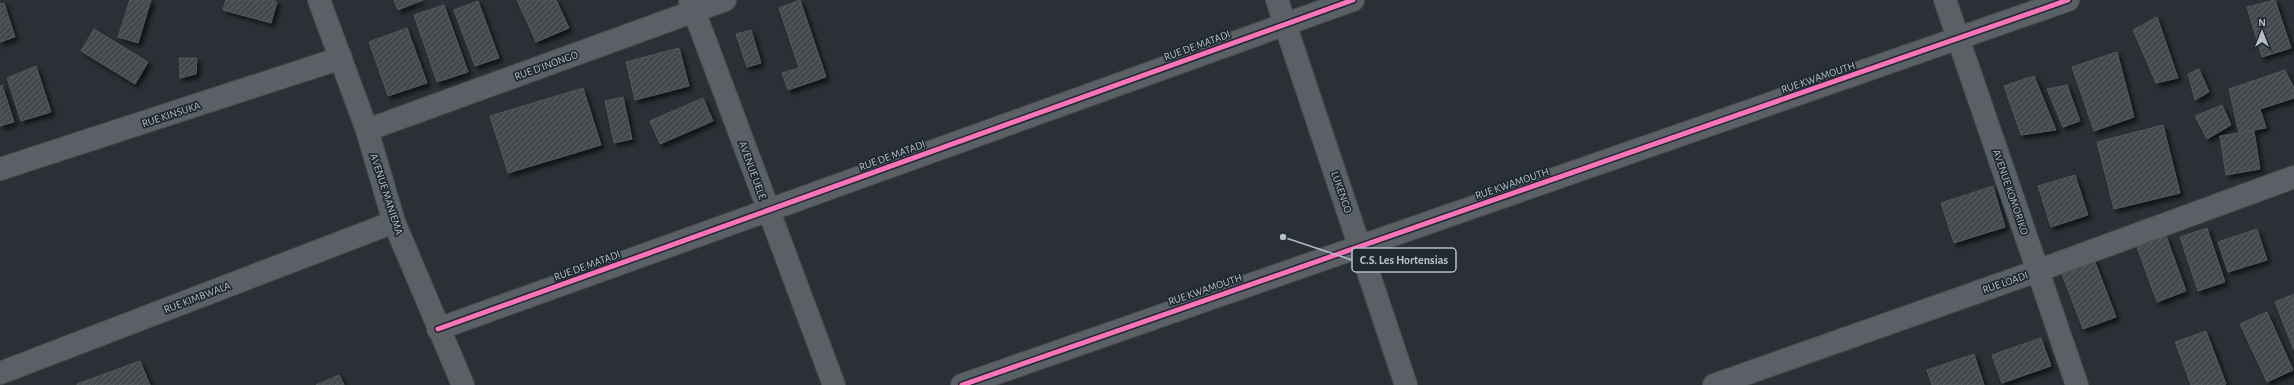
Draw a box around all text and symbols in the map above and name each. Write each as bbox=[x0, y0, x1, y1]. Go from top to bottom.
north arrow bbox=[2242, 12, 2282, 52]
text: N bbox=[2258, 17, 2266, 28]
street label: RUE DE MATADI bbox=[1163, 28, 1232, 63]
street label: RUE D'INONGO bbox=[513, 49, 579, 82]
street label: RUE KWAMOUTH bbox=[1780, 60, 1857, 95]
street label: RUE KINSUKA bbox=[141, 100, 202, 129]
street label: RUE DE MATADI bbox=[858, 138, 927, 173]
street label: AVENUE UELE bbox=[737, 140, 768, 201]
street label: AVENUE KOMORIKO bbox=[1991, 148, 2030, 236]
street label: AVENUE MANIEMA bbox=[368, 152, 405, 237]
street label: RUE KWAMOUTH bbox=[1474, 166, 1551, 201]
street label: LUKENGO bbox=[1329, 170, 1354, 215]
street label: RUE DE MATADI bbox=[553, 248, 622, 283]
callout: C.S. Les Hortensias bbox=[1352, 248, 1456, 272]
text: C.S. Les Hortensias bbox=[1360, 254, 1449, 266]
street label: RUE LOADI bbox=[1981, 270, 2029, 295]
street label: RUE KWAMOUTH bbox=[1167, 272, 1244, 307]
street label: RUE KIMBWALA bbox=[162, 280, 233, 315]

